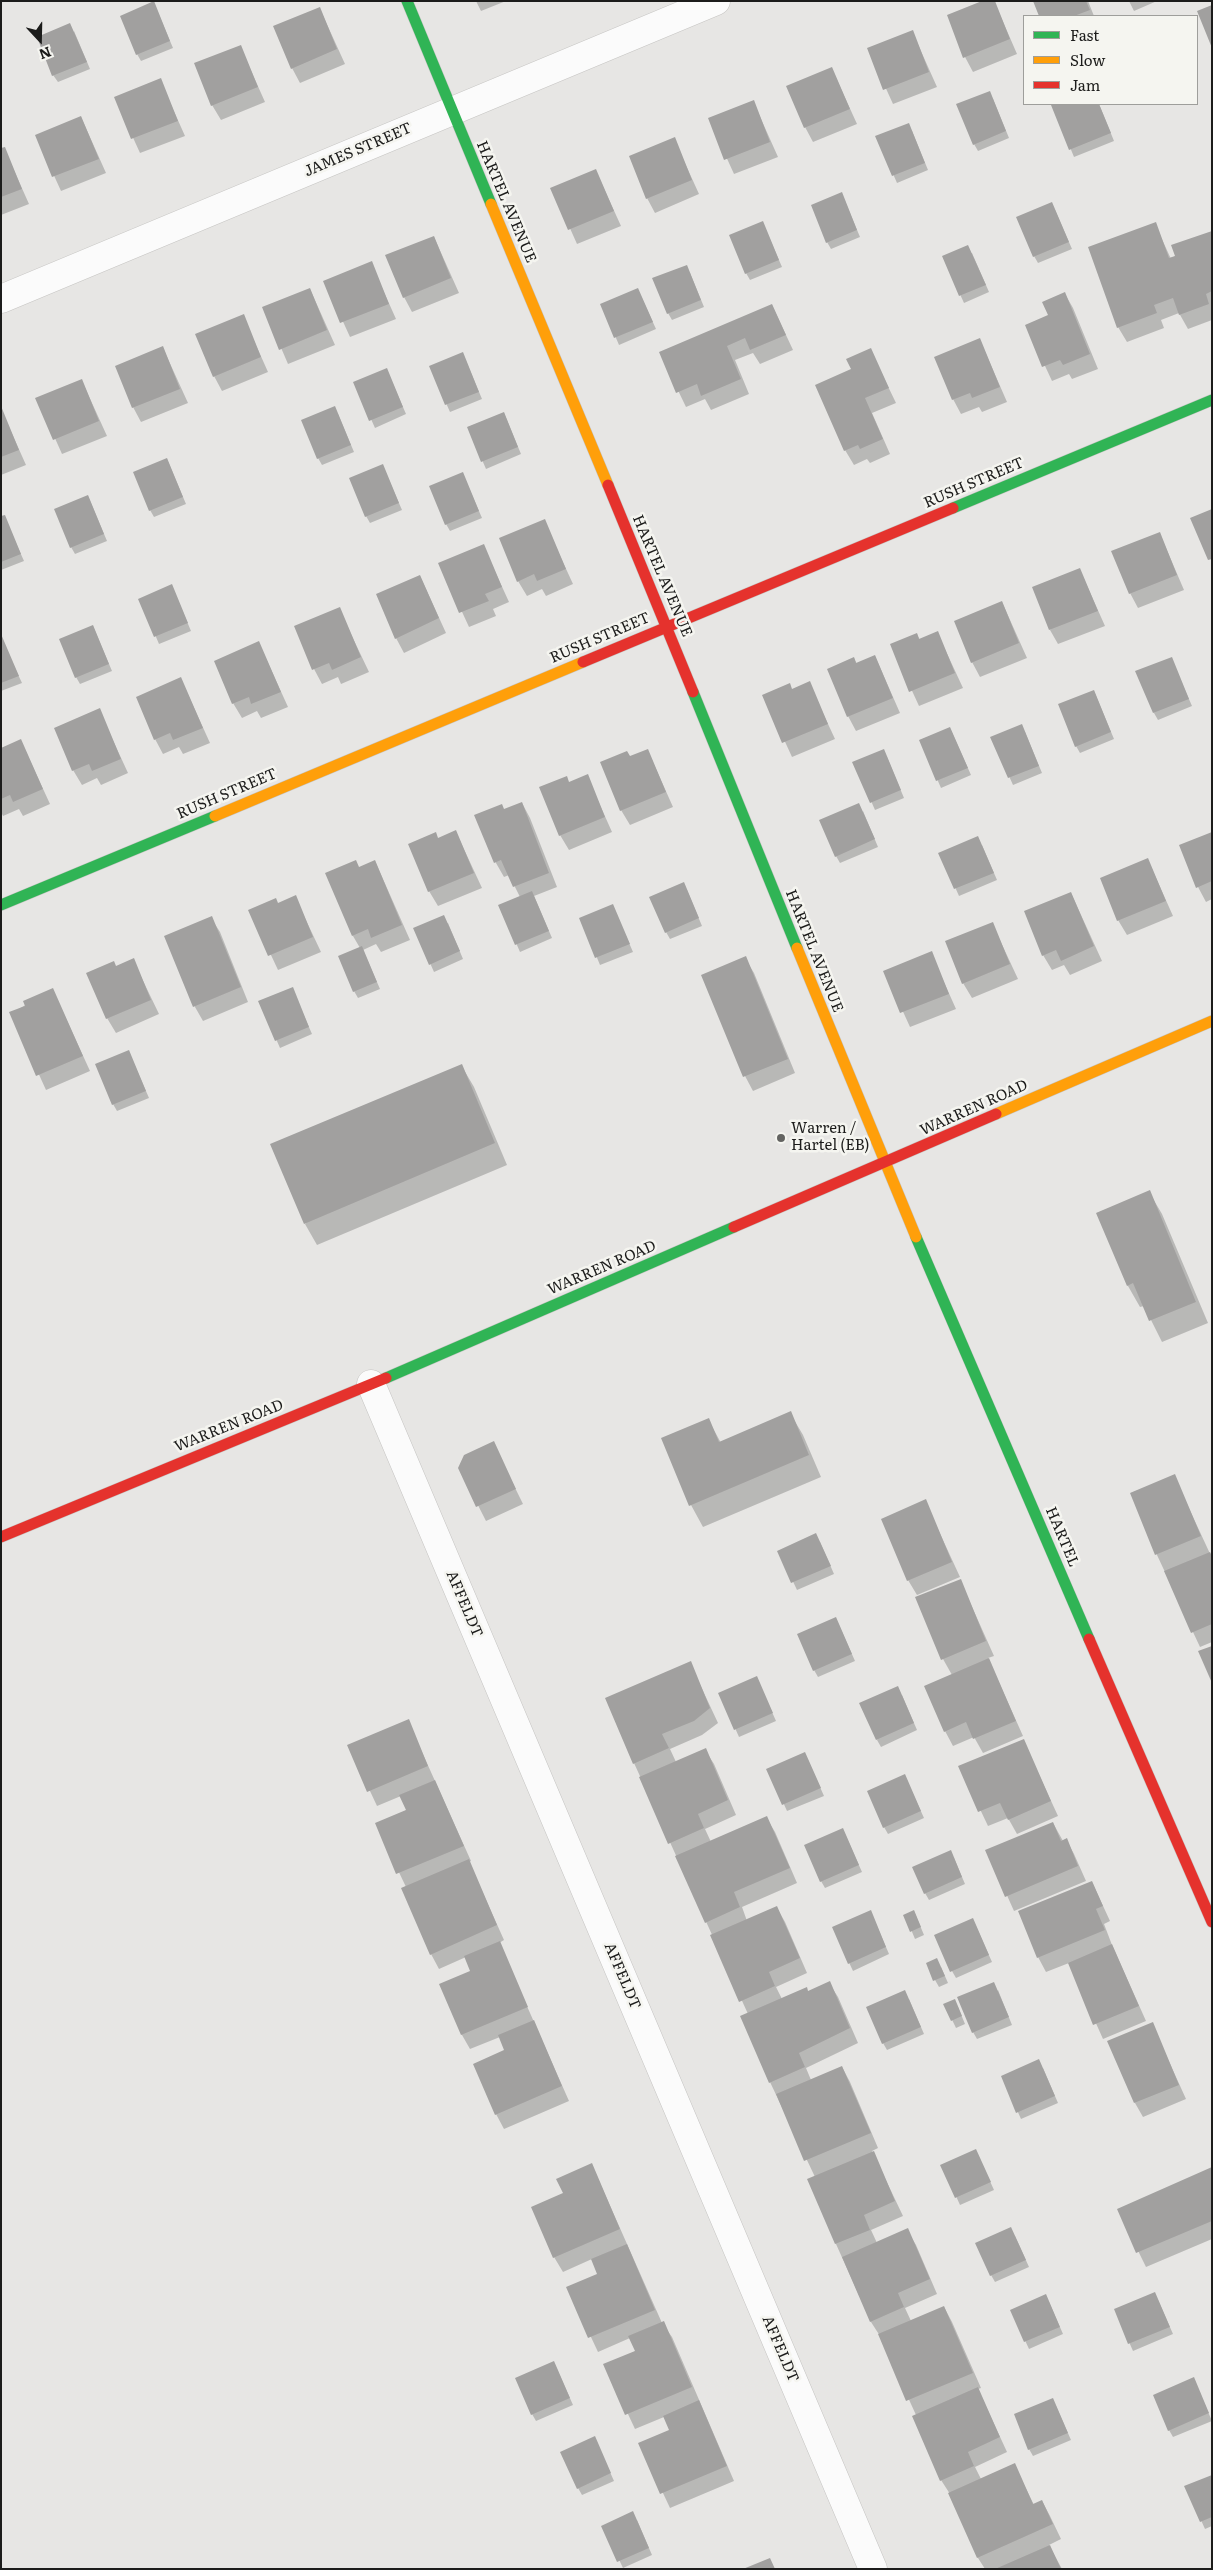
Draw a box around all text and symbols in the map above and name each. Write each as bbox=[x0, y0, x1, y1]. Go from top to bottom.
north arrow bbox=[15, 15, 65, 65]
legend bbox=[1023, 15, 1198, 105]
text: Fast bbox=[1070, 23, 1099, 46]
text: N bbox=[36, 43, 54, 65]
text: Slow bbox=[1070, 48, 1105, 71]
text: Jam bbox=[1070, 73, 1100, 96]
street label: JAMES STREET bbox=[301, 119, 415, 181]
street label: HARTEL AVENUE bbox=[472, 138, 540, 266]
street label: RUSH STREET bbox=[921, 454, 1027, 512]
street label: HARTEL AVENUE bbox=[628, 512, 696, 640]
street label: RUSH STREET bbox=[547, 609, 653, 667]
street label: RUSH STREET bbox=[174, 765, 280, 823]
street label: HARTEL AVENUE bbox=[781, 887, 847, 1015]
street label: WARREN ROAD bbox=[917, 1076, 1031, 1140]
place label: Warren / Hartel (EB) bbox=[791, 1120, 870, 1155]
marker: Warren / Hartel (EB) bbox=[775, 1132, 787, 1144]
street label: WARREN ROAD bbox=[545, 1237, 659, 1299]
street label: WARREN ROAD bbox=[172, 1396, 286, 1456]
street label: HARTEL bbox=[1041, 1504, 1083, 1570]
street label: AFFELDT bbox=[442, 1568, 486, 1640]
street label: AFFELDT bbox=[600, 1940, 644, 2012]
street label: AFFELDT bbox=[758, 2313, 802, 2385]

